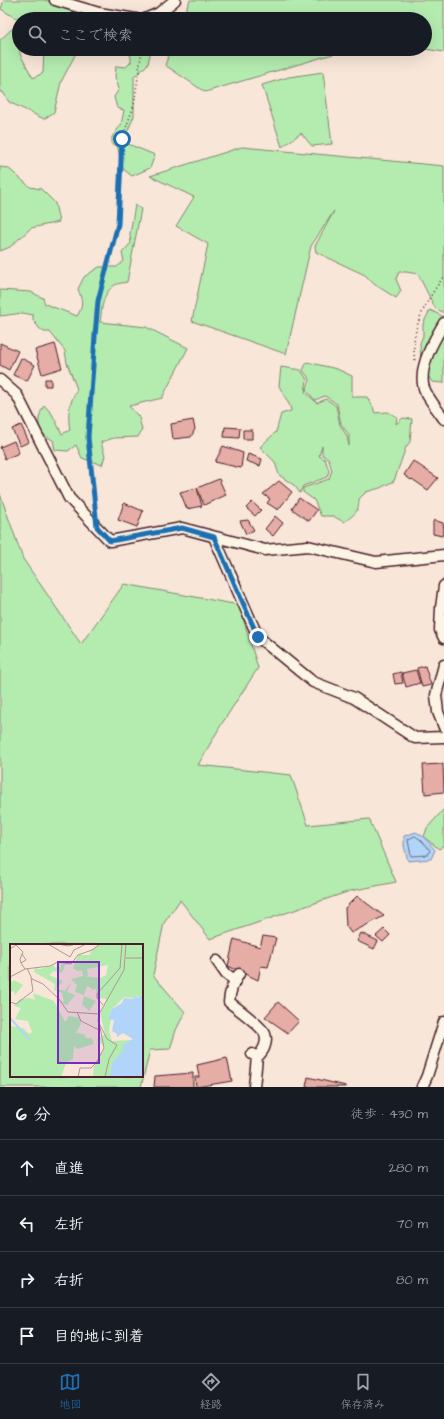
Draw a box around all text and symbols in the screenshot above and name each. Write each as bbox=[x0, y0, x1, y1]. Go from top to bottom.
search box bbox=[12, 12, 432, 56]
icon: search bbox=[26, 23, 48, 45]
text: ここで検索 bbox=[58, 25, 133, 46]
route start bbox=[113, 130, 131, 148]
route end bbox=[249, 628, 267, 646]
inset map bbox=[10, 944, 143, 1077]
text: 6 分 bbox=[16, 1103, 50, 1127]
text: 徒歩 · 430 m bbox=[351, 1105, 428, 1123]
icon: ahead bbox=[16, 1157, 38, 1179]
text: 直進 bbox=[54, 1158, 84, 1179]
text: 280 m bbox=[389, 1159, 428, 1177]
icon: left bbox=[16, 1213, 38, 1235]
text: 左折 bbox=[54, 1214, 84, 1235]
text: 70 m bbox=[396, 1215, 428, 1233]
icon: right bbox=[16, 1269, 38, 1291]
text: 右折 bbox=[54, 1270, 84, 1291]
text: 80 m bbox=[396, 1271, 428, 1289]
icon: arrive bbox=[16, 1325, 38, 1347]
text: 目的地に到着 bbox=[54, 1326, 144, 1347]
tab: 地図 bbox=[59, 1371, 81, 1412]
tab: 経路 bbox=[200, 1371, 222, 1412]
tab: 保存済み bbox=[341, 1371, 385, 1412]

